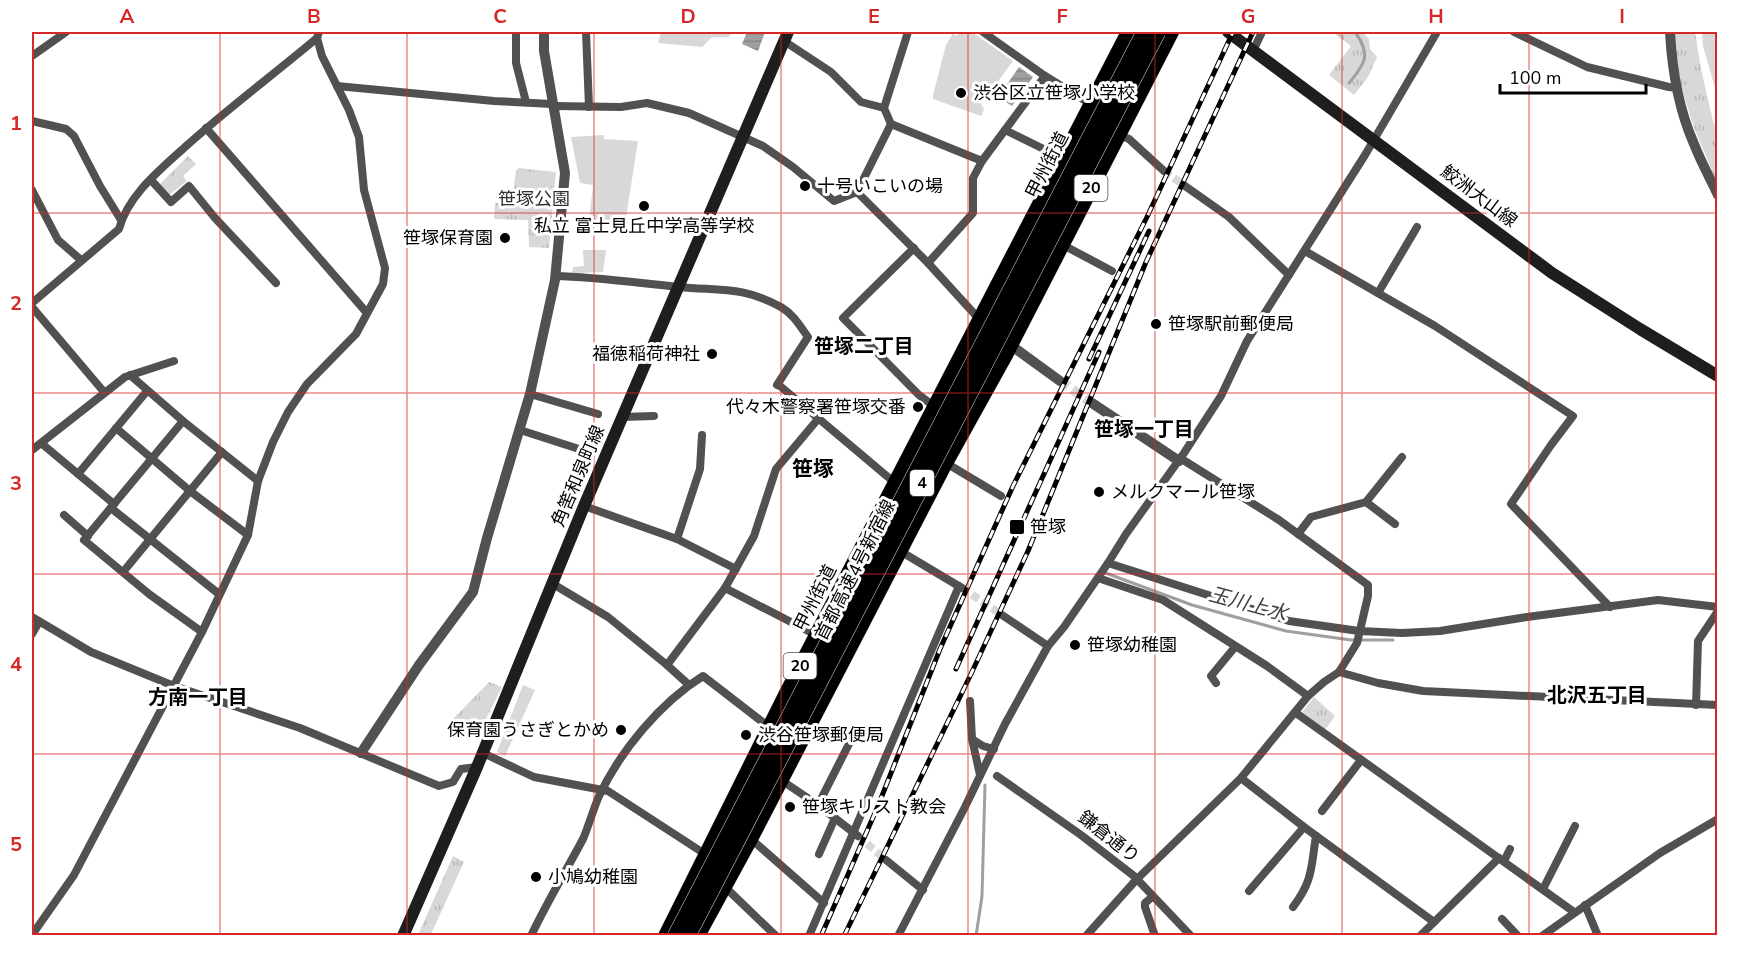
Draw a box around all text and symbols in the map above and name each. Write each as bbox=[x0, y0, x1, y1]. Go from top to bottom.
text: A bbox=[120, 3, 135, 30]
text: B bbox=[307, 3, 321, 30]
text: C bbox=[493, 3, 507, 30]
text: D bbox=[680, 3, 696, 30]
text: E bbox=[868, 3, 880, 30]
text: F bbox=[1056, 3, 1068, 30]
text: G bbox=[1241, 3, 1255, 30]
text: H bbox=[1428, 3, 1444, 30]
text: I bbox=[1619, 3, 1625, 30]
scale bar bbox=[1500, 57, 1646, 95]
text: 100 m bbox=[1509, 66, 1561, 90]
place label: 渋谷区立笹塚小学校 bbox=[973, 81, 1135, 105]
marker: 渋谷区立笹塚小学校 bbox=[954, 86, 968, 100]
text: 1 bbox=[10, 110, 22, 137]
street label: 甲州街道 bbox=[1020, 127, 1074, 203]
street label: 鮫洲大山線 bbox=[1436, 159, 1522, 233]
place label: 十号いこいの場 bbox=[817, 174, 943, 198]
road number: 20 bbox=[1074, 175, 1108, 201]
marker: 十号いこいの場 bbox=[798, 179, 812, 193]
park label: 笹塚公園 bbox=[498, 187, 570, 211]
marker: 私立 富士見丘中学高等学校 bbox=[637, 199, 651, 213]
place label: 私立 富士見丘中学高等学校 bbox=[534, 214, 754, 238]
place label: 笹塚保育園 bbox=[403, 226, 493, 250]
marker: 笹塚保育園 bbox=[498, 231, 512, 245]
text: 2 bbox=[10, 290, 22, 317]
place label: 笹塚駅前郵便局 bbox=[1168, 312, 1294, 336]
marker: 笹塚駅前郵便局 bbox=[1149, 317, 1163, 331]
district label: 笹塚二丁目 bbox=[814, 333, 914, 360]
place label: 福徳稲荷神社 bbox=[592, 342, 700, 366]
marker: 福徳稲荷神社 bbox=[705, 347, 719, 361]
place label: 代々木警察署笹塚交番 bbox=[726, 395, 906, 419]
marker: 代々木警察署笹塚交番 bbox=[911, 400, 925, 414]
district label: 笹塚一丁目 bbox=[1094, 416, 1194, 443]
street label: 角筈和泉町線 bbox=[546, 422, 610, 530]
district label: 笹塚 bbox=[792, 455, 834, 483]
text: 3 bbox=[10, 470, 22, 497]
road number: 4 bbox=[910, 470, 934, 496]
place label: メルクマール笹塚 bbox=[1111, 480, 1255, 504]
marker: メルクマール笹塚 bbox=[1092, 485, 1106, 499]
street label: 首都高速4号新宿線 bbox=[809, 496, 901, 644]
place label: 笹塚 bbox=[1030, 515, 1066, 539]
marker: 笹塚 bbox=[1008, 518, 1026, 536]
street label: 甲州街道 bbox=[788, 560, 842, 636]
water label: 玉川上水 bbox=[1206, 581, 1292, 628]
place label: 笹塚幼稚園 bbox=[1087, 633, 1177, 657]
marker: 笹塚幼稚園 bbox=[1068, 638, 1082, 652]
text: 4 bbox=[10, 651, 22, 678]
road number: 20 bbox=[784, 653, 816, 679]
district label: 北沢五丁目 bbox=[1547, 682, 1647, 709]
district label: 方南一丁目 bbox=[148, 684, 248, 711]
place label: 保育園うさぎとかめ bbox=[447, 718, 609, 742]
marker: 保育園うさぎとかめ bbox=[614, 723, 628, 737]
place label: 渋谷笹塚郵便局 bbox=[758, 723, 884, 747]
marker: 渋谷笹塚郵便局 bbox=[739, 728, 753, 742]
place label: 笹塚キリスト教会 bbox=[802, 795, 946, 819]
marker: 笹塚キリスト教会 bbox=[783, 800, 797, 814]
street label: 鎌倉通り bbox=[1073, 805, 1145, 869]
text: 5 bbox=[10, 831, 22, 858]
place label: 小鳩幼稚園 bbox=[548, 865, 638, 889]
marker: 小鳩幼稚園 bbox=[529, 870, 543, 884]

